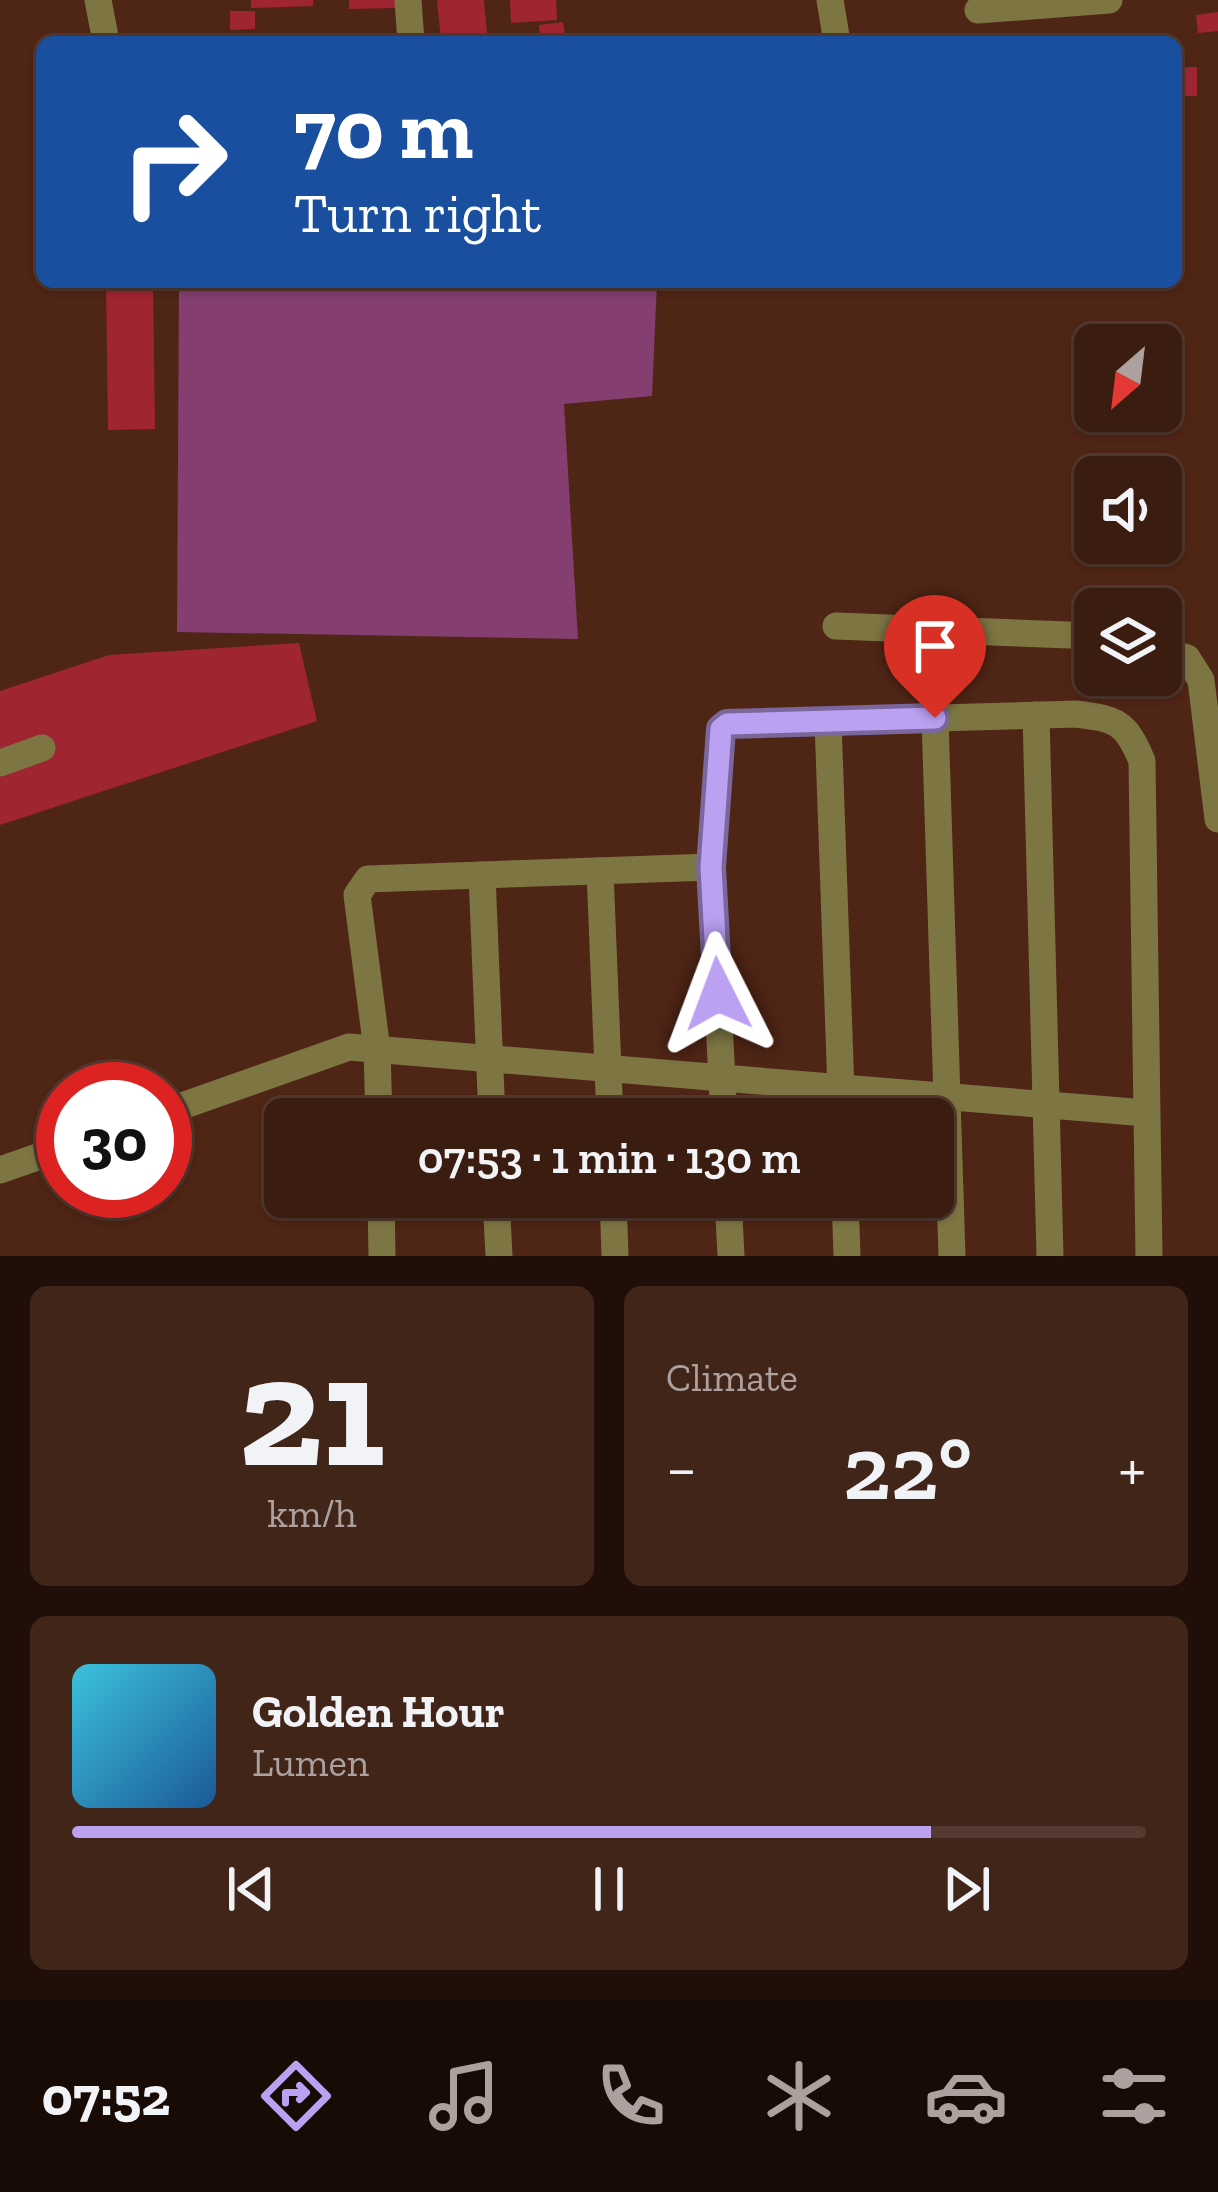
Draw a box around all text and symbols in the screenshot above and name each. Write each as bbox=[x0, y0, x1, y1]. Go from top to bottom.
text: 70 m bbox=[294, 79, 473, 180]
icon: right bbox=[96, 84, 252, 240]
text: Turn right bbox=[294, 181, 541, 246]
north arrow bbox=[1074, 324, 1182, 432]
map controls bbox=[1074, 324, 1182, 696]
button: sound bbox=[1074, 456, 1182, 564]
button: layers bbox=[1074, 588, 1182, 696]
pin bbox=[884, 595, 986, 718]
icon: arrive bbox=[902, 613, 968, 679]
position arrow bbox=[655, 931, 781, 1057]
speed limit sign: 30 bbox=[36, 1062, 192, 1218]
text: 07:53 · 1 min · 130 m bbox=[418, 1131, 800, 1185]
text: 21 bbox=[239, 1318, 385, 1505]
text: Climate bbox=[666, 1354, 798, 1401]
text: 22° bbox=[843, 1414, 972, 1522]
text: − bbox=[666, 1429, 697, 1508]
text: + bbox=[1118, 1429, 1146, 1508]
text: km/h bbox=[268, 1490, 357, 1537]
text: Golden Hour bbox=[252, 1685, 505, 1739]
text: Lumen bbox=[252, 1739, 369, 1786]
icon: previous bbox=[218, 1856, 284, 1922]
icon: pause bbox=[576, 1856, 642, 1922]
icon: next bbox=[934, 1856, 1000, 1922]
icon: directions bbox=[254, 2054, 338, 2138]
icon: music bbox=[422, 2054, 506, 2138]
icon: phone bbox=[589, 2054, 673, 2138]
icon: climate bbox=[757, 2054, 841, 2138]
icon: car bbox=[924, 2054, 1008, 2138]
icon: filters bbox=[1092, 2054, 1176, 2138]
text: 07:52 bbox=[42, 2064, 170, 2129]

